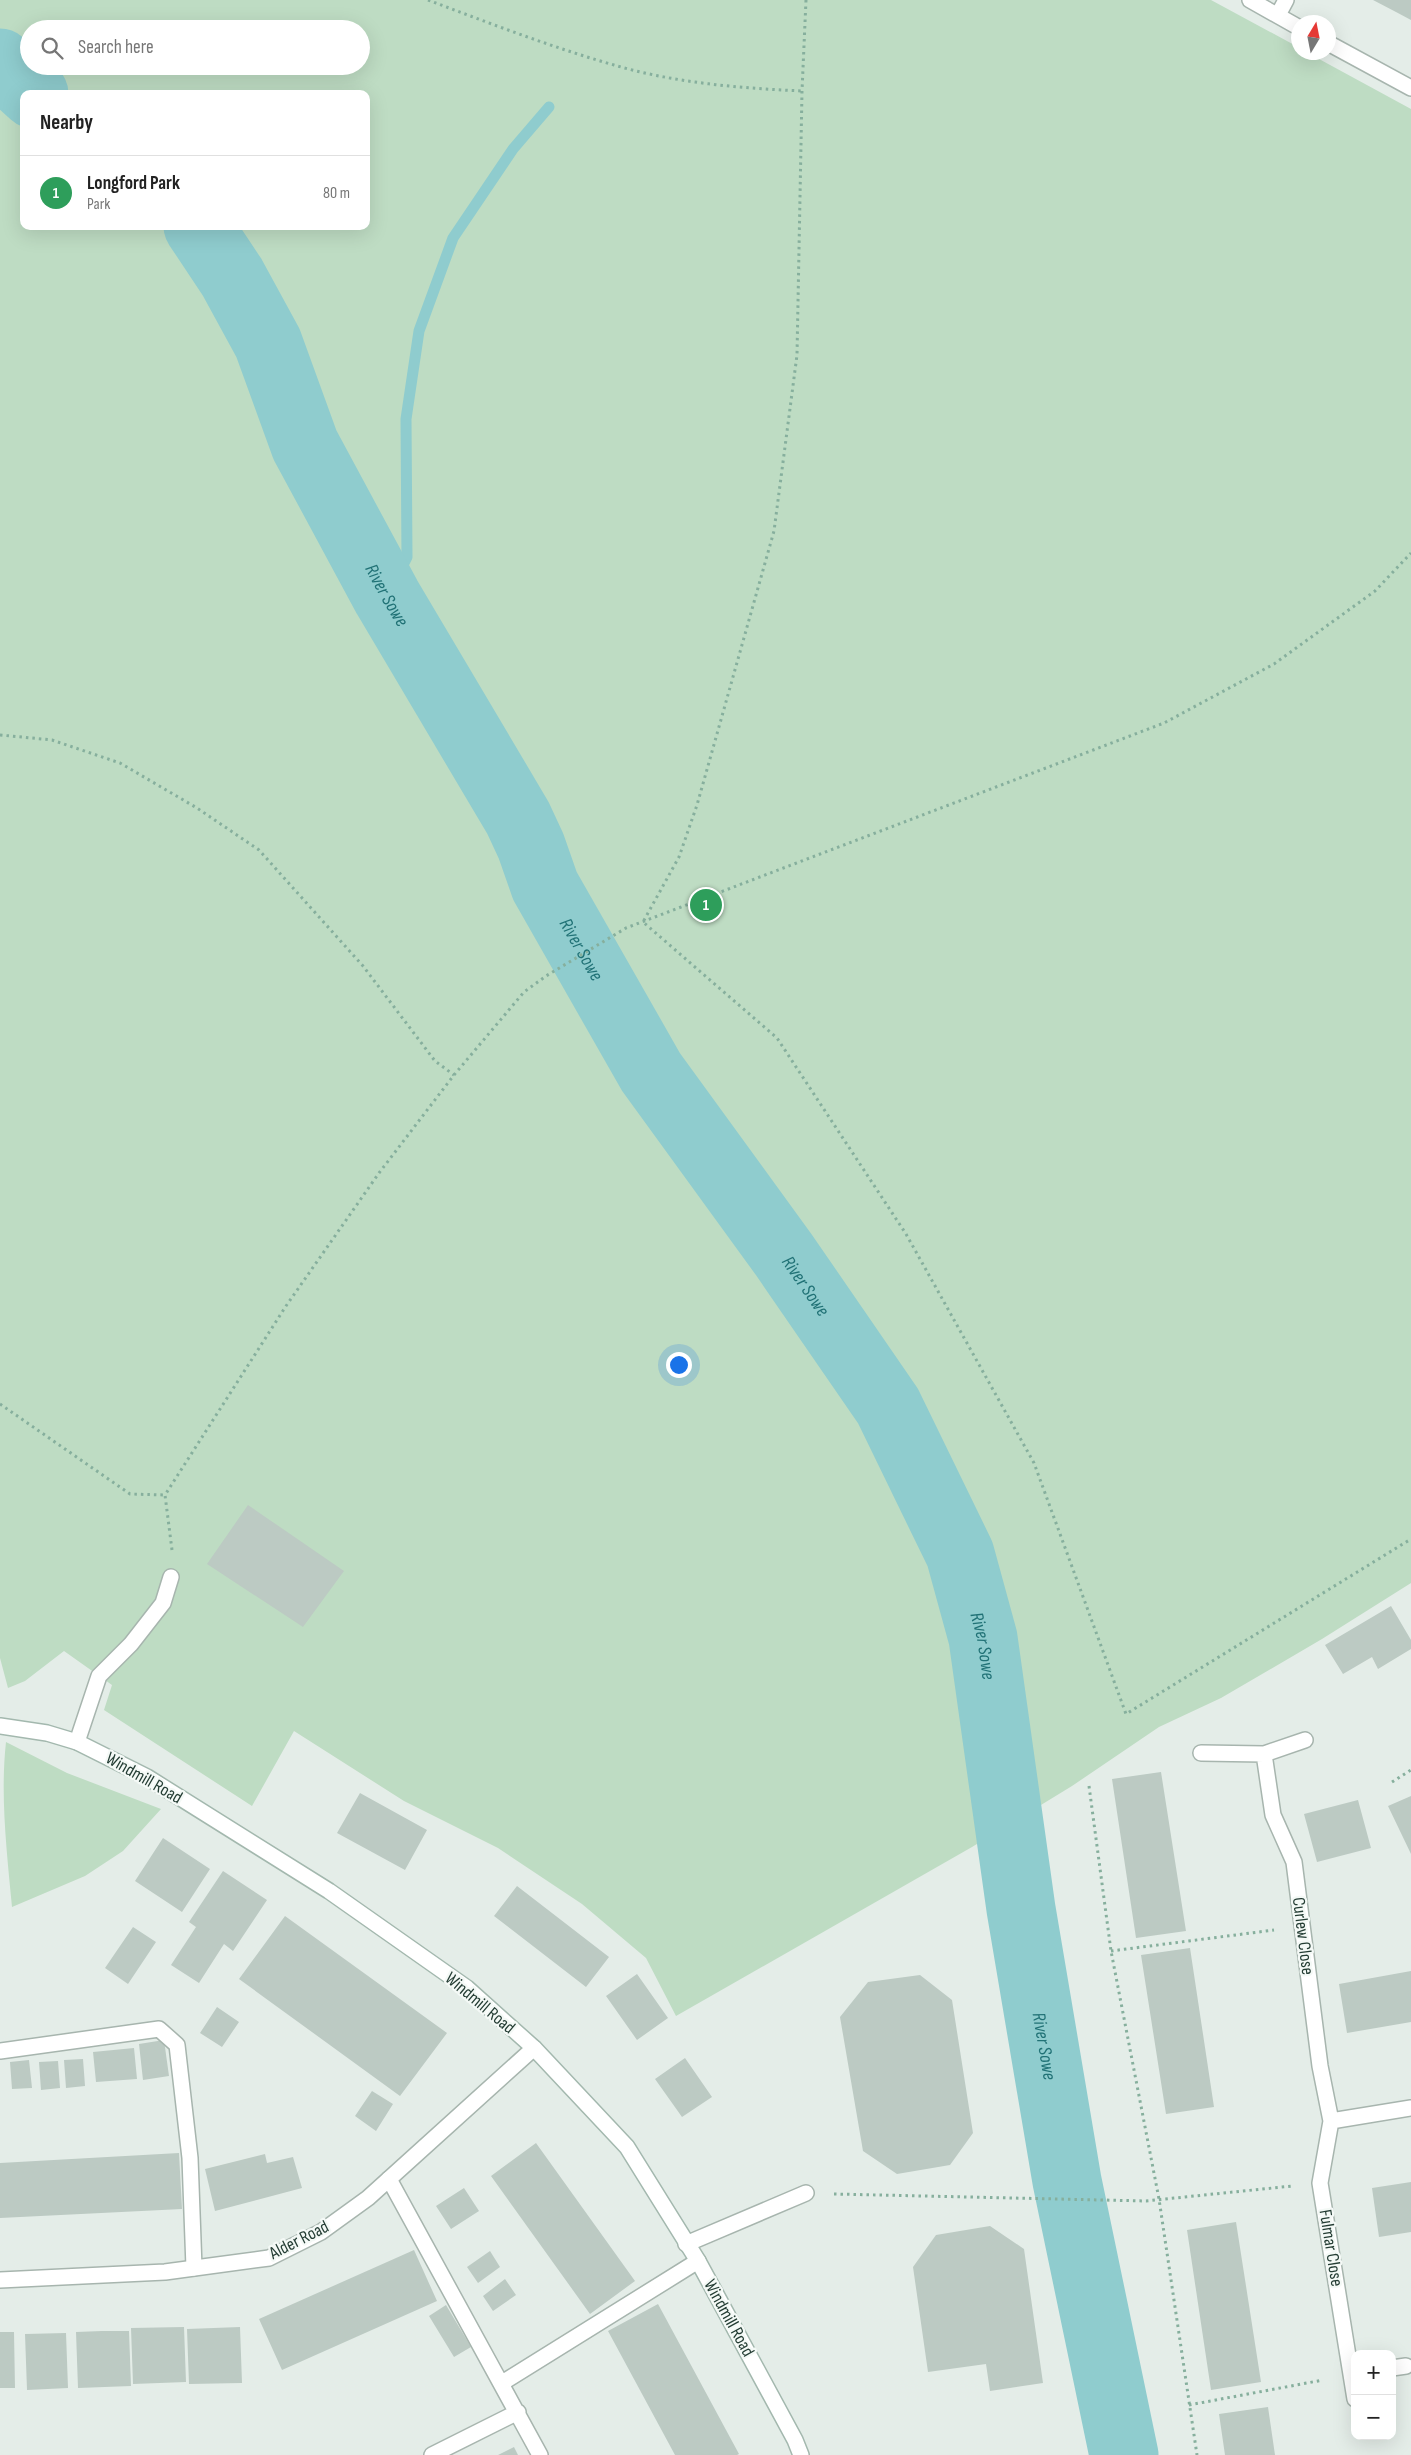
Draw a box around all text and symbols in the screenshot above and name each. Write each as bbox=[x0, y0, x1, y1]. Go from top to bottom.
north arrow bbox=[1291, 15, 1336, 60]
search box bbox=[20, 20, 370, 75]
icon: search bbox=[38, 34, 66, 62]
text: Search here bbox=[78, 36, 154, 59]
text: Nearby bbox=[40, 110, 93, 135]
text: Longford Park bbox=[87, 172, 180, 195]
text: 1 bbox=[53, 184, 59, 203]
text: 80 m bbox=[323, 184, 350, 203]
text: Park bbox=[87, 195, 110, 214]
water label: River Sowe bbox=[360, 560, 414, 631]
pin: 1 bbox=[690, 886, 722, 924]
water label: River Sowe bbox=[554, 914, 608, 985]
water label: River Sowe bbox=[777, 1251, 835, 1321]
your location bbox=[666, 1352, 692, 1378]
water label: River Sowe bbox=[965, 1610, 1000, 1682]
street label: Windmill Road bbox=[102, 1748, 186, 1808]
street label: Curlew Close bbox=[1288, 1896, 1318, 1976]
street label: Windmill Road bbox=[441, 1968, 519, 2038]
water label: River Sowe bbox=[1027, 2011, 1061, 2082]
street label: Fulmar Close bbox=[1315, 2208, 1347, 2288]
street label: Alder Road bbox=[265, 2216, 332, 2264]
street label: Windmill Road bbox=[699, 2276, 759, 2360]
map controls bbox=[1351, 2350, 1396, 2440]
button: + bbox=[1351, 2350, 1396, 2395]
button: − bbox=[1351, 2395, 1396, 2440]

